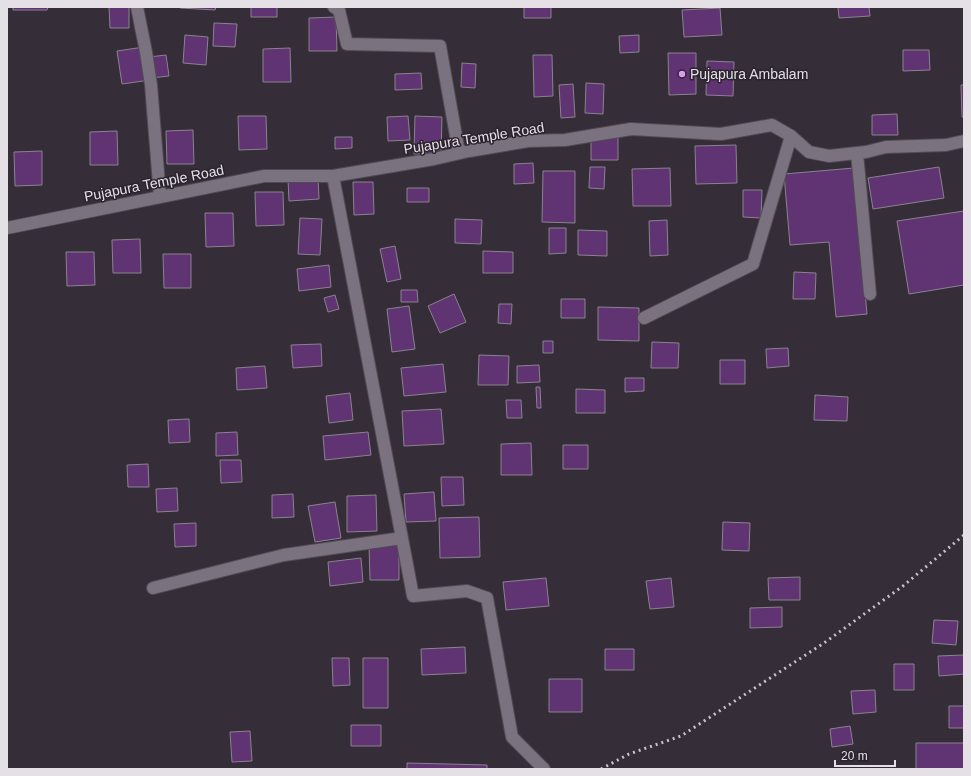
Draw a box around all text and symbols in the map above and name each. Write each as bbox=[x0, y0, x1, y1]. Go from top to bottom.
place label: Pujapura Ambalam bbox=[690, 66, 808, 82]
marker: Pujapura Ambalam bbox=[677, 69, 687, 79]
street label: Pujapura Temple Road bbox=[403, 119, 545, 157]
street label: Pujapura Temple Road bbox=[83, 162, 225, 204]
scale bar bbox=[835, 742, 895, 768]
text: 20 m bbox=[841, 749, 868, 763]

